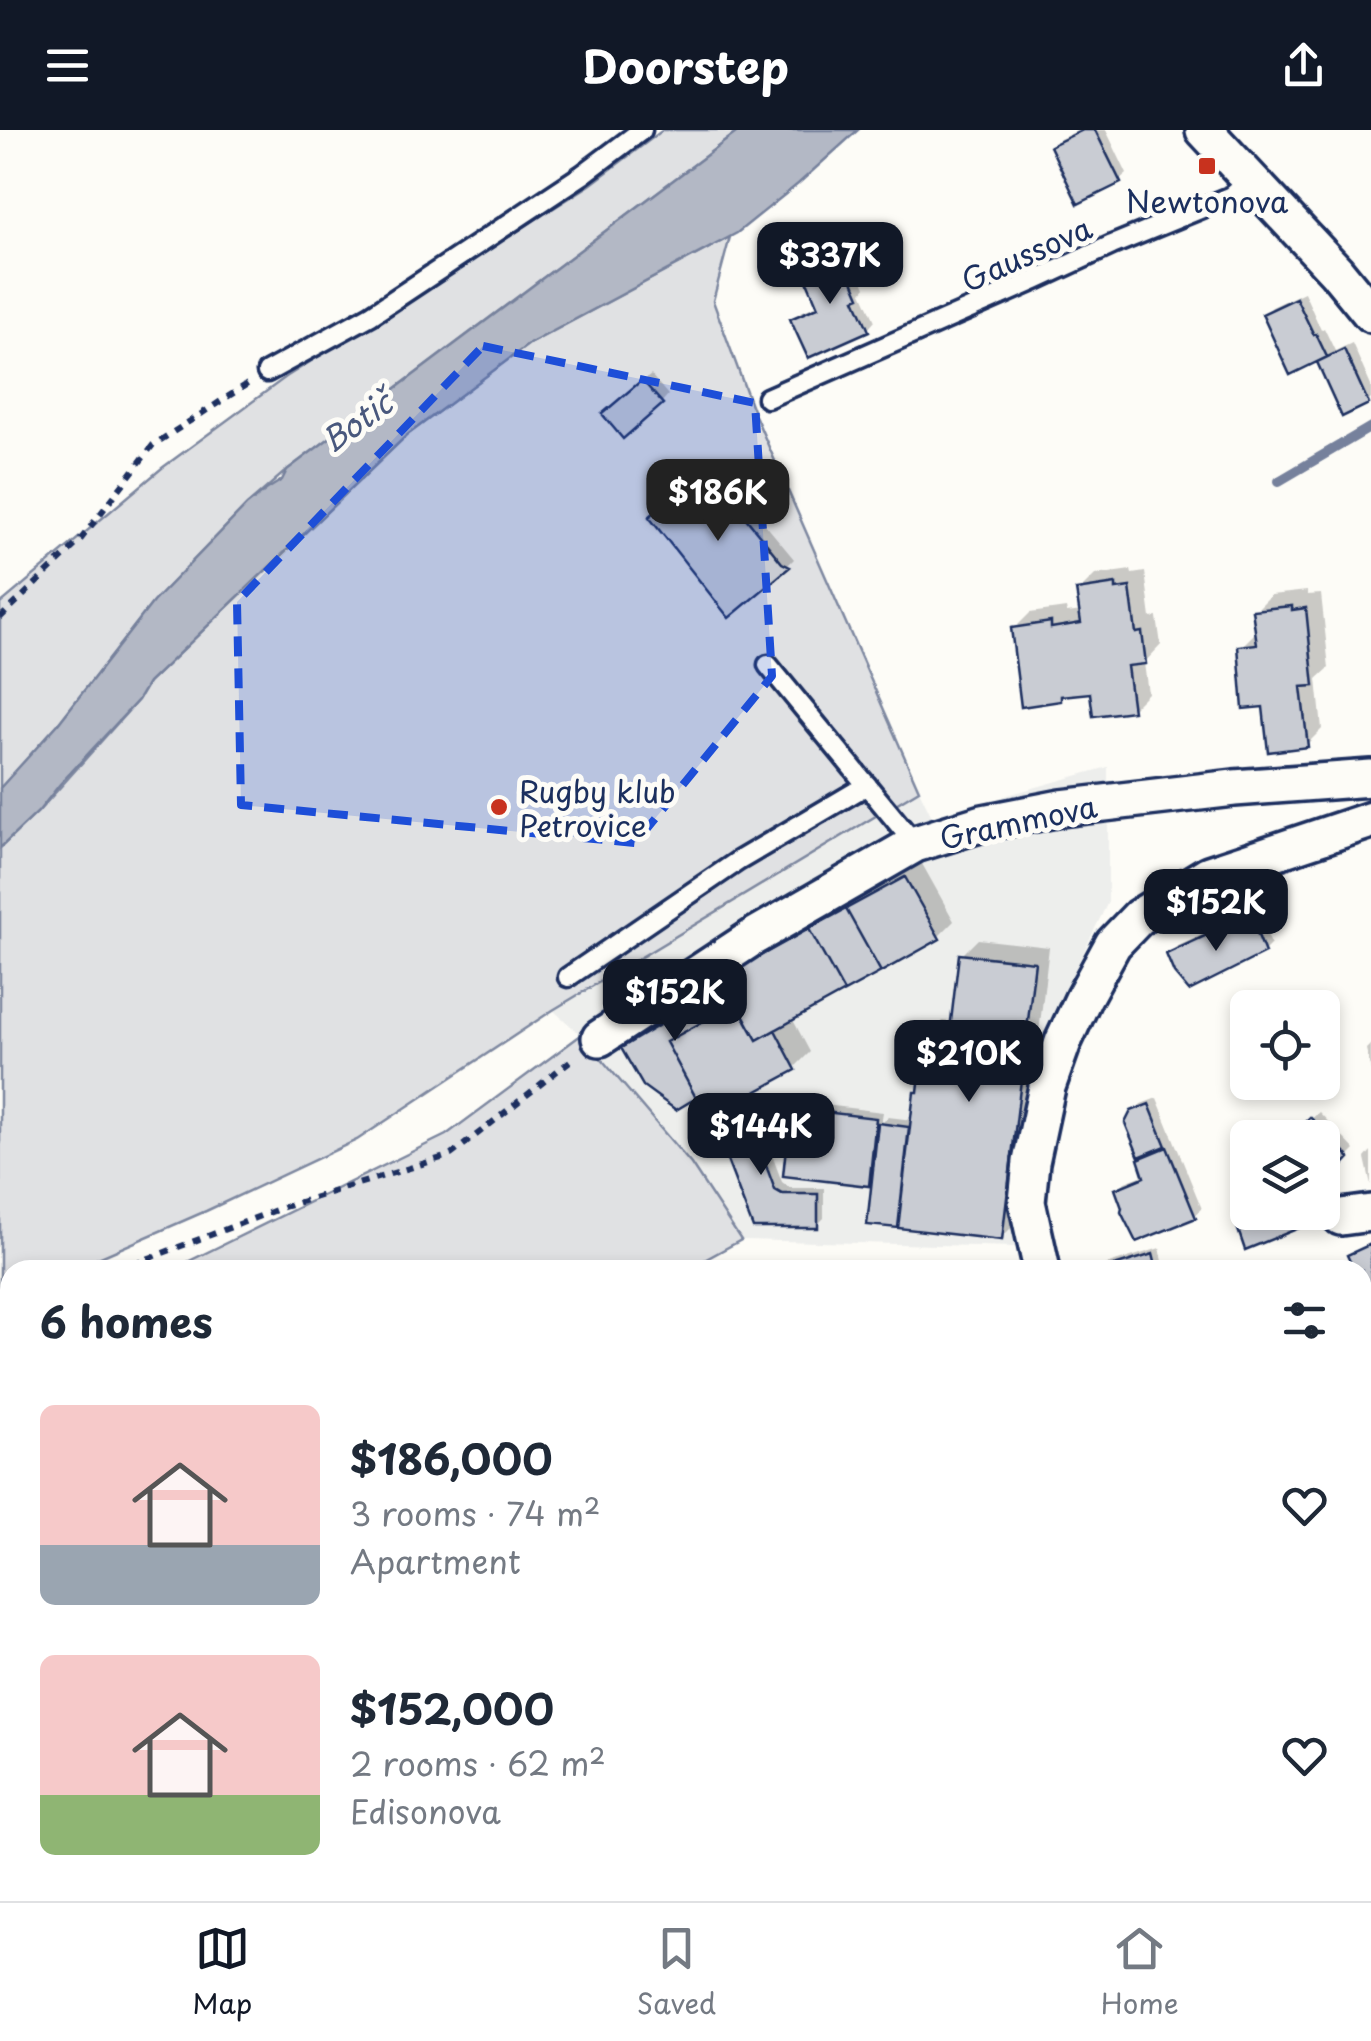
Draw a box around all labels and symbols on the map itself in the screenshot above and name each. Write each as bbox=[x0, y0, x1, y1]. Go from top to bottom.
marker: Newtonova bbox=[1196, 155, 1218, 177]
place label: Newtonova bbox=[1126, 178, 1289, 223]
street label: Gaussova bbox=[953, 204, 1099, 302]
pin: $337K bbox=[760, 222, 900, 307]
water label: Botič bbox=[310, 375, 407, 463]
pin: $186K bbox=[648, 459, 788, 544]
place label: Rugby klub Petrovice bbox=[519, 768, 676, 847]
street label: Grammova bbox=[935, 782, 1101, 860]
marker: Rugby klub Petrovice bbox=[488, 796, 510, 818]
pin: $152K bbox=[1146, 869, 1286, 954]
pin: $152K bbox=[605, 959, 745, 1044]
pin: $210K bbox=[899, 1020, 1039, 1105]
pin: $144K bbox=[691, 1093, 831, 1178]

